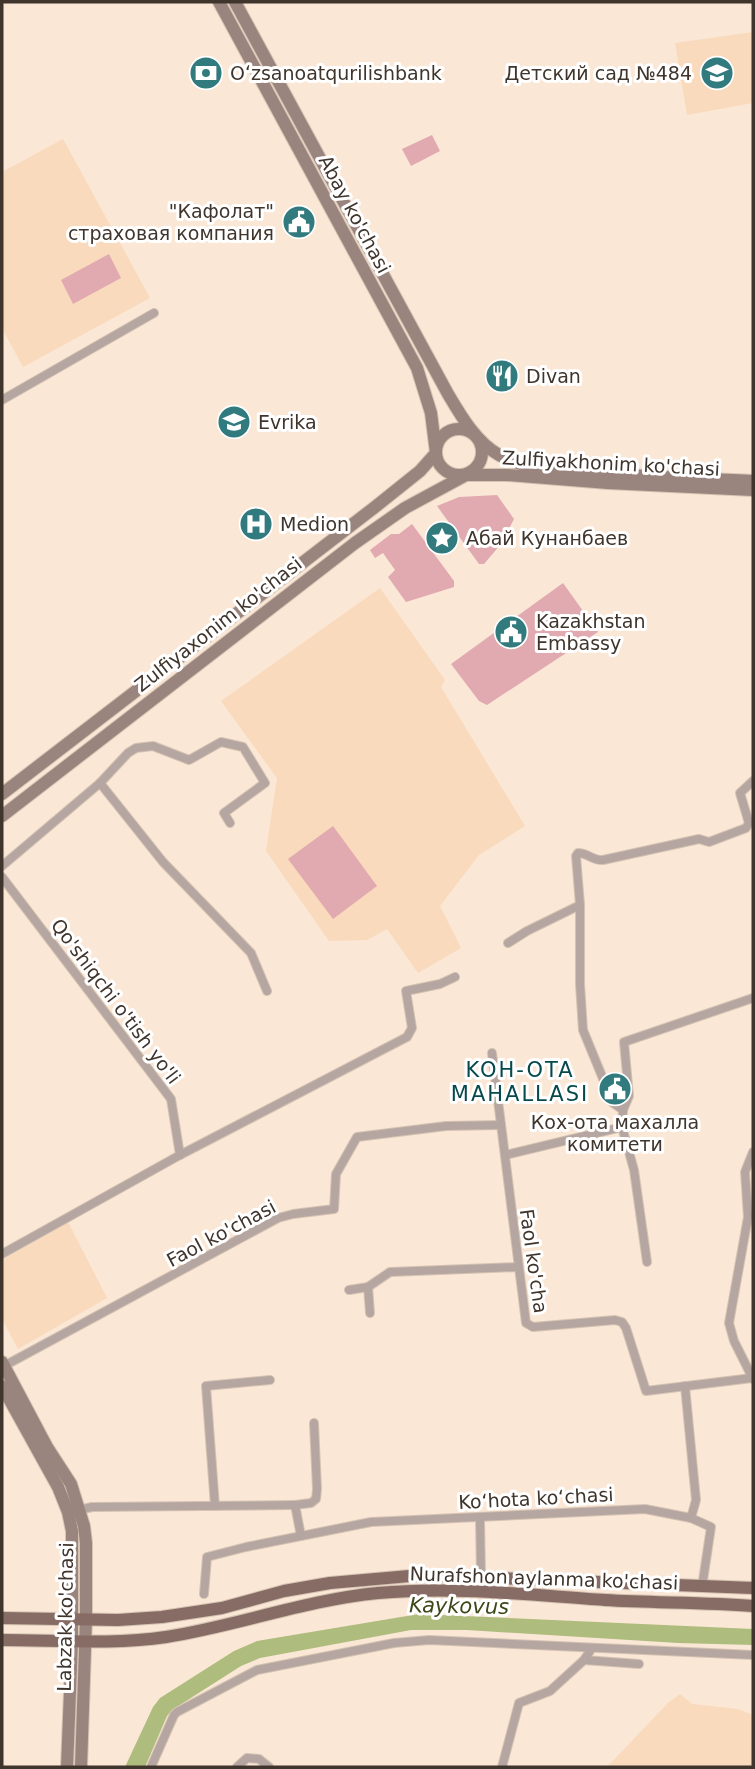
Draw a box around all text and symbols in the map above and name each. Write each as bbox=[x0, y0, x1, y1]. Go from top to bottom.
bank icon: Oʻzsanoatqurilishbank bbox=[187, 54, 225, 92]
school or university icon: Детский сад №484 bbox=[698, 54, 736, 92]
place label: Oʻzsanoatqurilishbank bbox=[230, 62, 442, 84]
place label: Детский сад №484 bbox=[504, 62, 692, 84]
street label: Abay ko'chasi bbox=[315, 151, 395, 277]
place label: "Кафолат" страховая компания bbox=[68, 200, 274, 244]
public building icon: "Кафолат" страховая компания bbox=[280, 203, 318, 241]
restaurant icon: Divan bbox=[483, 357, 521, 395]
place label: Divan bbox=[526, 365, 581, 387]
school or university icon: Evrika bbox=[215, 403, 253, 441]
place label: Evrika bbox=[258, 411, 317, 433]
street label: Zulfiyakhonim ko'chasi bbox=[501, 446, 721, 480]
hospital icon: Medion bbox=[237, 505, 275, 543]
place label: Medion bbox=[280, 513, 349, 535]
place icon: Абай Кунанбаев bbox=[423, 519, 461, 557]
place label: Абай Кунанбаев bbox=[466, 527, 628, 549]
street label: Zulfiyaxonim ko'chasi bbox=[130, 552, 306, 696]
place label: Kazakhstan Embassy bbox=[536, 610, 645, 654]
public building icon: Kazakhstan Embassy bbox=[492, 613, 530, 651]
street label: Qo'shiqchi o'tish yo'li bbox=[47, 914, 185, 1088]
district label: KOH-OTA MAHALLASI bbox=[451, 1058, 589, 1106]
public building icon: Кох-ота махалла комитети bbox=[596, 1070, 634, 1108]
place label: Кох-ота махалла комитети bbox=[531, 1111, 699, 1155]
street label: Faol ko'chasi bbox=[163, 1195, 279, 1271]
street label: Faol ko'cha bbox=[516, 1207, 552, 1315]
street label: Koʻhota koʻchasi bbox=[458, 1483, 614, 1513]
street label: Labzak ko'chasi bbox=[53, 1542, 77, 1692]
street label: Nurafshon aylanma ko'chasi bbox=[409, 1562, 679, 1594]
water label: Kaykovus bbox=[409, 1593, 509, 1619]

